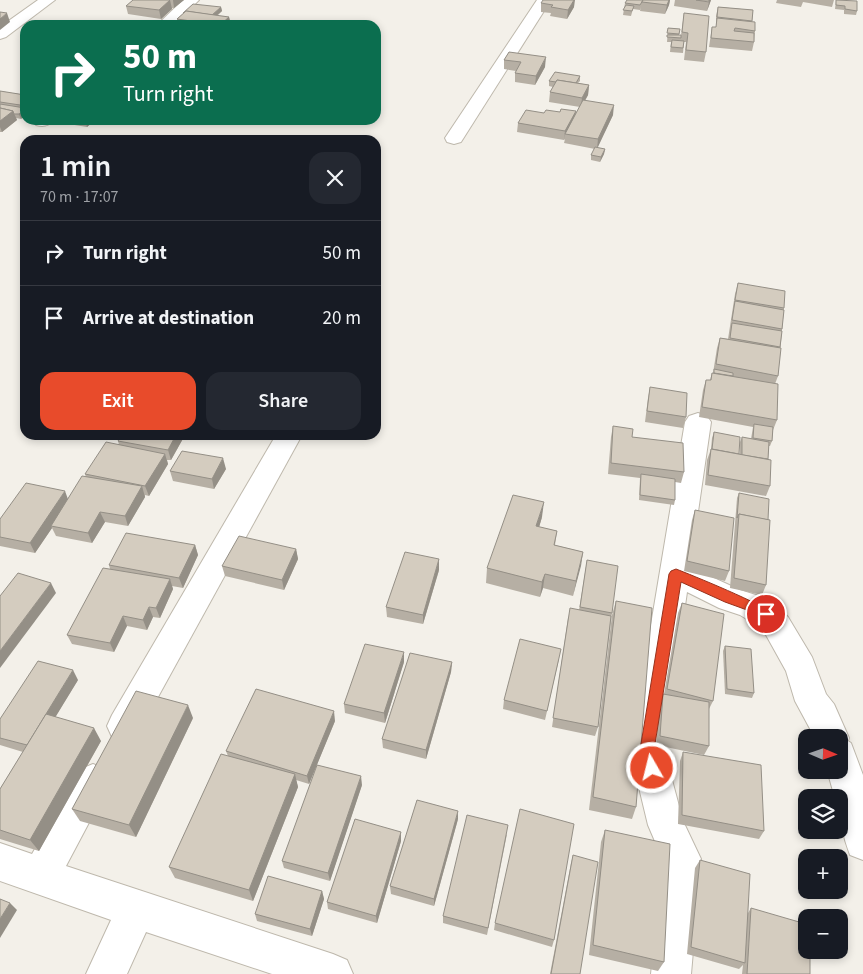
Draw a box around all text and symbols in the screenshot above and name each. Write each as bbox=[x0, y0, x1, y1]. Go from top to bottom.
text: 50 m bbox=[123, 32, 197, 82]
icon: right bbox=[40, 40, 105, 105]
text: Turn right bbox=[123, 78, 213, 110]
text: 1 min bbox=[40, 145, 111, 188]
button: close bbox=[309, 152, 361, 204]
text: 70 m · 17:07 bbox=[40, 186, 119, 208]
icon: right bbox=[40, 239, 68, 267]
text: Turn right bbox=[83, 240, 167, 267]
text: 50 m bbox=[323, 240, 361, 267]
icon: arrive bbox=[40, 304, 68, 332]
text: Arrive at destination bbox=[83, 305, 254, 332]
text: 20 m bbox=[323, 305, 361, 332]
button: Exit bbox=[40, 372, 196, 430]
button: Share bbox=[206, 372, 361, 430]
pin bbox=[745, 593, 787, 635]
icon: arrive bbox=[752, 600, 780, 628]
north arrow bbox=[798, 729, 848, 779]
map controls bbox=[798, 729, 848, 959]
position arrow bbox=[625, 741, 677, 793]
button: layers bbox=[798, 789, 848, 839]
button: + bbox=[798, 849, 848, 899]
button: − bbox=[798, 909, 848, 959]

